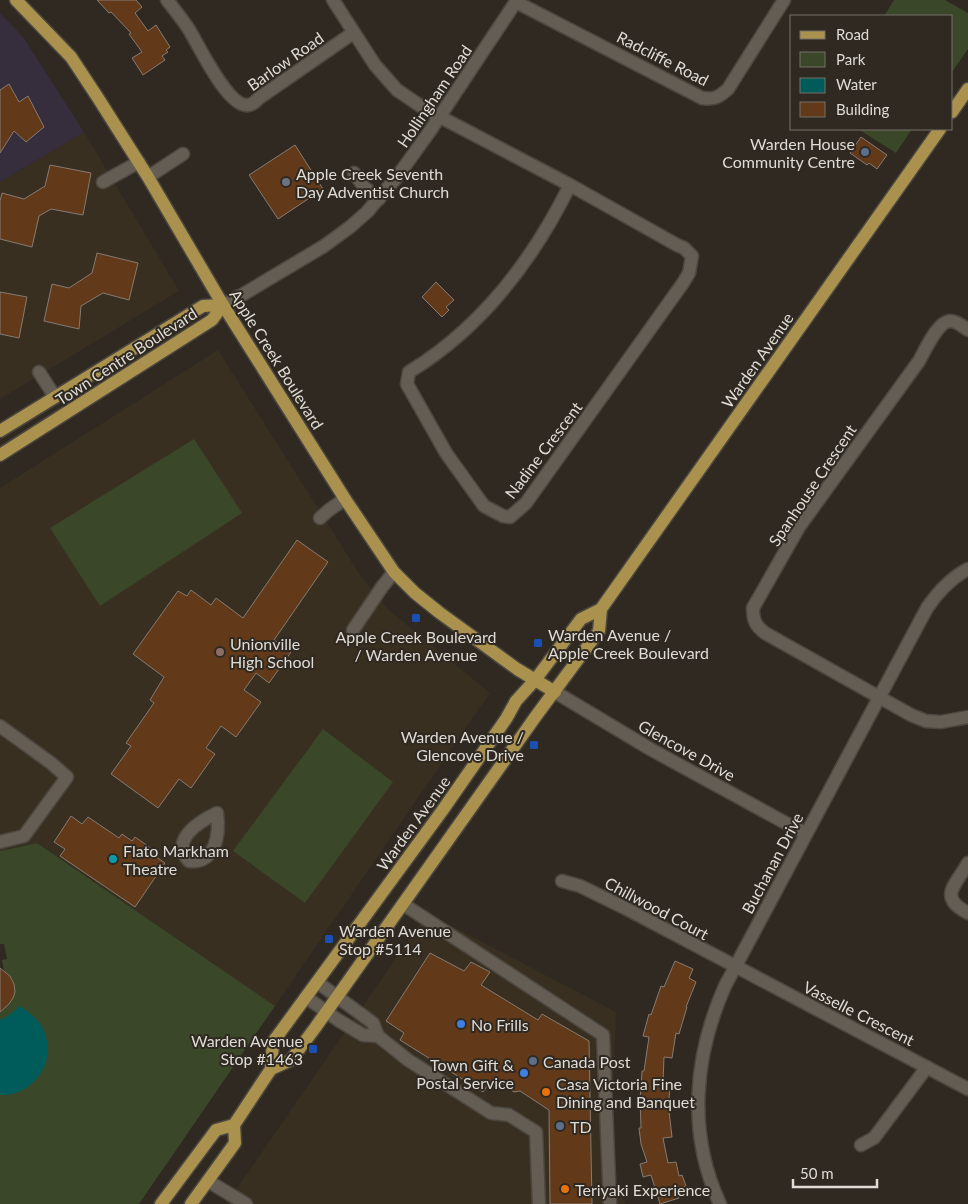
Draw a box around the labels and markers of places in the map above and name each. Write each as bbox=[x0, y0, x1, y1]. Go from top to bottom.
place label: Warden House Community Centre bbox=[722, 134, 855, 171]
marker: Warden House Community Centre bbox=[859, 146, 871, 158]
place label: Apple Creek Seventh Day Adventist Church bbox=[296, 164, 449, 201]
marker: Apple Creek Seventh Day Adventist Church bbox=[280, 176, 292, 188]
marker: Apple Creek Boulevard / Warden Avenue bbox=[410, 612, 422, 624]
place label: Warden Avenue / Apple Creek Boulevard bbox=[548, 625, 709, 662]
place label: Apple Creek Boulevard / Warden Avenue bbox=[335, 627, 497, 664]
place label: Unionville High School bbox=[230, 634, 314, 671]
marker: Warden Avenue / Apple Creek Boulevard bbox=[532, 637, 544, 649]
marker: Unionville High School bbox=[214, 646, 226, 658]
place label: Warden Avenue / Glencove Drive bbox=[401, 727, 524, 764]
marker: Warden Avenue / Glencove Drive bbox=[528, 739, 540, 751]
place label: Flato Markham Theatre bbox=[123, 841, 229, 878]
marker: Flato Markham Theatre bbox=[107, 853, 119, 865]
place label: Warden Avenue Stop #5114 bbox=[339, 921, 451, 958]
marker: Warden Avenue Stop #5114 bbox=[323, 933, 335, 945]
place label: No Frills bbox=[471, 1015, 529, 1034]
marker: No Frills bbox=[455, 1018, 467, 1030]
place label: Warden Avenue Stop #1463 bbox=[191, 1031, 303, 1068]
marker: Warden Avenue Stop #1463 bbox=[307, 1043, 319, 1055]
place label: Canada Post bbox=[543, 1052, 631, 1071]
place label: Town Gift & Postal Service bbox=[416, 1055, 515, 1092]
marker: Canada Post bbox=[527, 1055, 539, 1067]
marker: Town Gift & Postal Service bbox=[518, 1067, 530, 1079]
place label: Casa Victoria Fine Dining and Banquet bbox=[556, 1074, 695, 1111]
marker: Casa Victoria Fine Dining and Banquet bbox=[540, 1086, 552, 1098]
place label: TD bbox=[570, 1117, 592, 1136]
marker: TD bbox=[554, 1120, 566, 1132]
place label: Teriyaki Experience bbox=[575, 1180, 710, 1199]
marker: Teriyaki Experience bbox=[559, 1183, 571, 1195]

